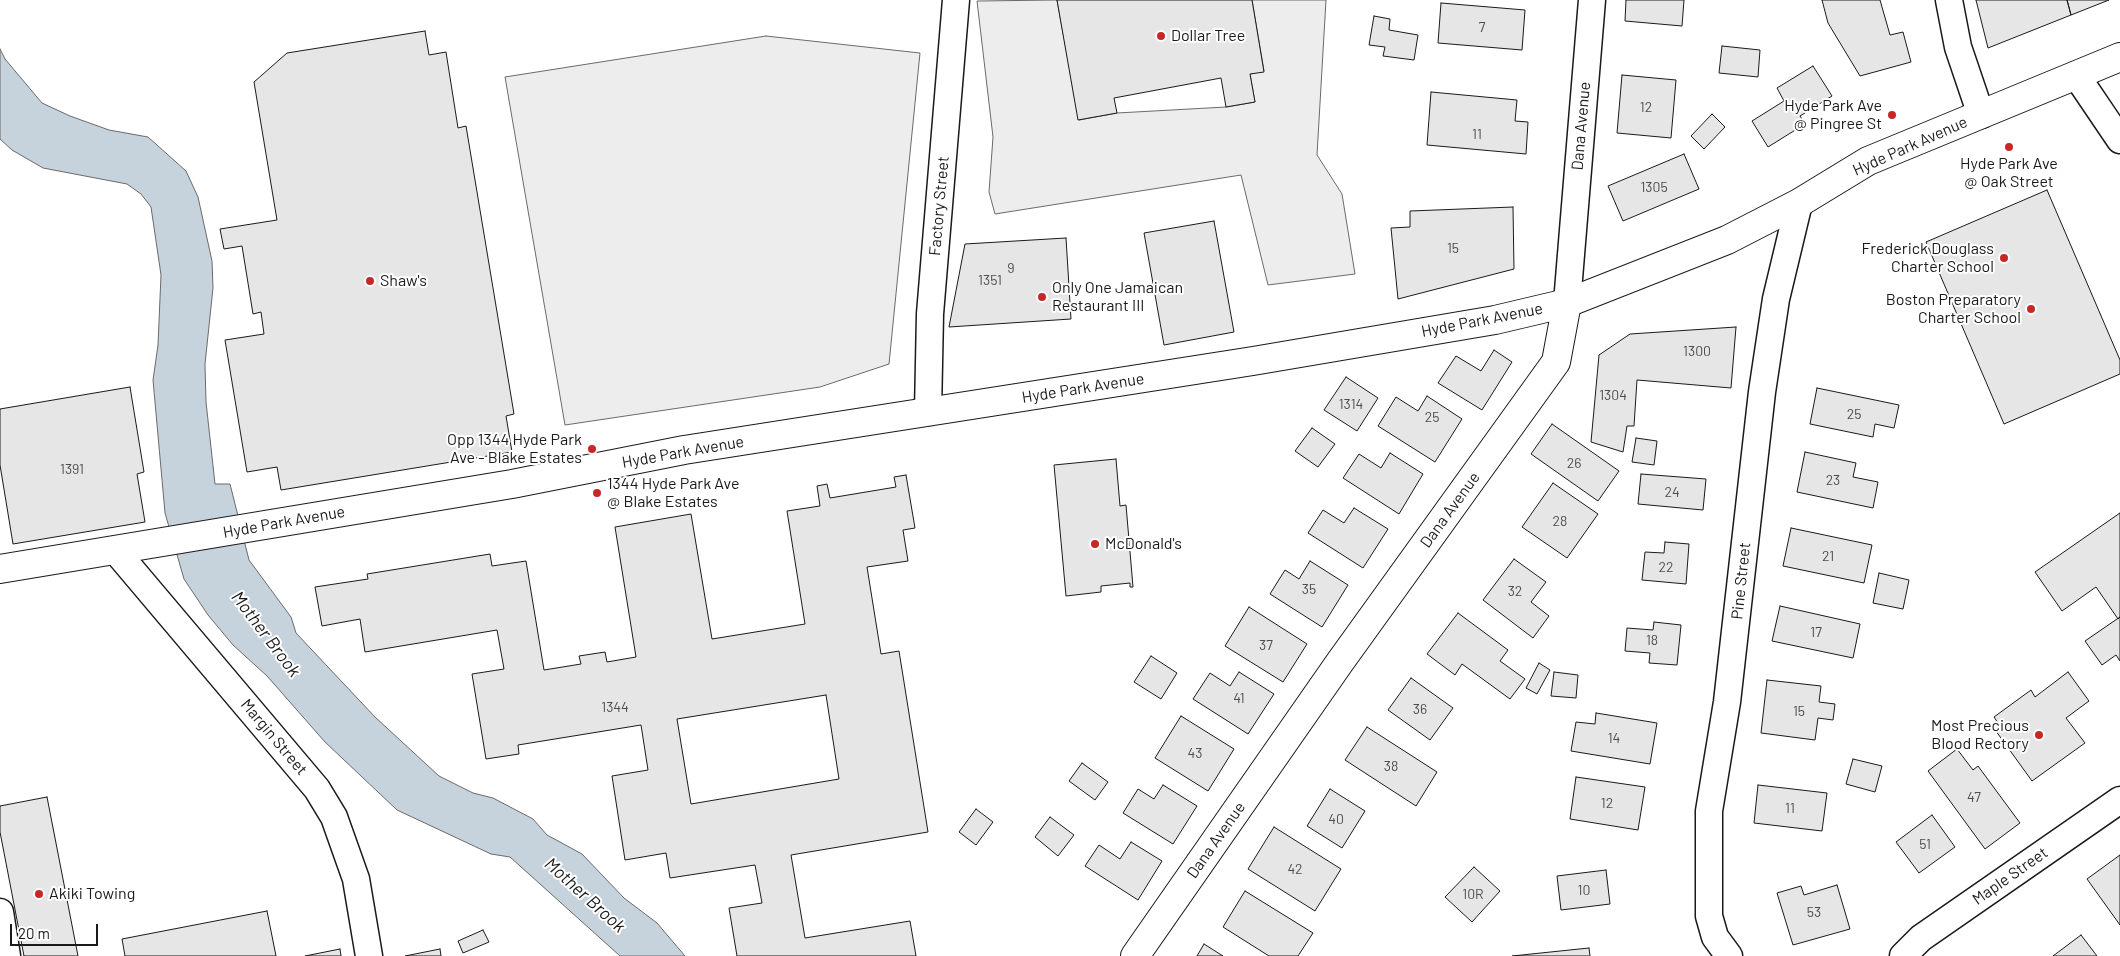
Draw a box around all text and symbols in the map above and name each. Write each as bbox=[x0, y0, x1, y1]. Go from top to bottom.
house number: 7 bbox=[1479, 19, 1485, 35]
place label: Dollar Tree bbox=[1171, 26, 1245, 46]
marker: Dollar Tree bbox=[1155, 30, 1167, 42]
street label: Dana Avenue bbox=[1568, 81, 1594, 171]
place label: Hyde Park Ave @ Pingree St bbox=[1784, 96, 1882, 134]
house number: 12 bbox=[1640, 99, 1652, 115]
marker: Hyde Park Ave @ Pingree St bbox=[1886, 109, 1898, 121]
street label: Hyde Park Avenue bbox=[1850, 112, 1970, 180]
house number: 11 bbox=[1472, 126, 1482, 142]
marker: Hyde Park Ave @ Oak Street bbox=[2003, 141, 2015, 153]
place label: Hyde Park Ave @ Oak Street bbox=[1960, 154, 2058, 192]
street label: Factory Street bbox=[925, 155, 953, 257]
house number: 1305 bbox=[1640, 179, 1668, 195]
place label: Frederick Douglass Charter School bbox=[1861, 239, 1994, 277]
house number: 15 bbox=[1447, 240, 1459, 256]
marker: Frederick Douglass Charter School bbox=[1998, 252, 2010, 264]
house number: 9 bbox=[1007, 260, 1015, 276]
place label: Shaw's bbox=[380, 271, 427, 291]
house number: 1351 bbox=[978, 272, 1002, 288]
marker: Shaw's bbox=[364, 275, 376, 287]
place label: Only One Jamaican Restaurant III bbox=[1052, 278, 1183, 316]
place label: Boston Preparatory Charter School bbox=[1886, 290, 2021, 328]
marker: Only One Jamaican Restaurant III bbox=[1036, 291, 1048, 303]
street label: Hyde Park Avenue bbox=[1420, 299, 1544, 341]
marker: Boston Preparatory Charter School bbox=[2025, 303, 2037, 315]
house number: 1300 bbox=[1683, 343, 1711, 359]
street label: Hyde Park Avenue bbox=[1020, 369, 1146, 407]
house number: 1304 bbox=[1599, 387, 1627, 403]
house number: 1314 bbox=[1339, 396, 1363, 412]
house number: 25 bbox=[1847, 406, 1861, 422]
house number: 25 bbox=[1425, 409, 1439, 425]
place label: Opp 1344 Hyde Park Ave - Blake Estates bbox=[447, 430, 582, 468]
street label: Hyde Park Avenue bbox=[621, 432, 745, 472]
marker: Opp 1344 Hyde Park Ave - Blake Estates bbox=[586, 443, 598, 455]
house number: 26 bbox=[1567, 455, 1581, 471]
house number: 1391 bbox=[60, 461, 84, 477]
street label: Dana Avenue bbox=[1416, 468, 1484, 552]
house number: 23 bbox=[1826, 472, 1840, 488]
place label: 1344 Hyde Park Ave @ Blake Estates bbox=[607, 474, 739, 512]
house number: 24 bbox=[1664, 484, 1680, 500]
marker: 1344 Hyde Park Ave @ Blake Estates bbox=[591, 487, 603, 499]
street label: Hyde Park Avenue bbox=[222, 502, 346, 542]
house number: 28 bbox=[1553, 513, 1567, 529]
place label: McDonald's bbox=[1105, 534, 1182, 554]
marker: McDonald's bbox=[1089, 538, 1101, 550]
street label: Pine Street bbox=[1727, 541, 1755, 621]
house number: 21 bbox=[1822, 548, 1834, 564]
house number: 22 bbox=[1658, 559, 1674, 575]
house number: 35 bbox=[1302, 581, 1316, 597]
house number: 32 bbox=[1508, 583, 1522, 599]
water label: Mother Brook bbox=[227, 587, 305, 681]
house number: 17 bbox=[1810, 624, 1822, 640]
house number: 18 bbox=[1646, 632, 1658, 648]
house number: 37 bbox=[1259, 637, 1273, 653]
house number: 41 bbox=[1233, 690, 1245, 706]
street label: Margin Street bbox=[237, 695, 311, 779]
house number: 1344 bbox=[601, 699, 629, 715]
house number: 36 bbox=[1413, 701, 1427, 717]
house number: 15 bbox=[1793, 703, 1805, 719]
place label: Most Precious Blood Rectory bbox=[1931, 716, 2029, 754]
marker: Most Precious Blood Rectory bbox=[2033, 729, 2045, 741]
house number: 14 bbox=[1608, 730, 1620, 746]
house number: 43 bbox=[1188, 745, 1202, 761]
house number: 38 bbox=[1384, 758, 1398, 774]
house number: 47 bbox=[1967, 789, 1981, 805]
house number: 12 bbox=[1601, 795, 1613, 811]
street label: Dana Avenue bbox=[1183, 798, 1249, 882]
house number: 11 bbox=[1785, 800, 1795, 816]
house number: 40 bbox=[1328, 811, 1344, 827]
house number: 51 bbox=[1919, 836, 1931, 852]
street label: Maple Street bbox=[1969, 843, 2051, 909]
water label: Mother Brook bbox=[540, 853, 630, 937]
house number: 42 bbox=[1287, 861, 1303, 877]
house number: 10 bbox=[1578, 882, 1590, 898]
place label: Akiki Towing bbox=[49, 884, 135, 904]
house number: 10R bbox=[1462, 886, 1484, 902]
marker: Akiki Towing bbox=[33, 888, 45, 900]
house number: 53 bbox=[1807, 904, 1821, 920]
scale bar bbox=[12, 914, 100, 946]
text: 20 m bbox=[18, 924, 50, 942]

